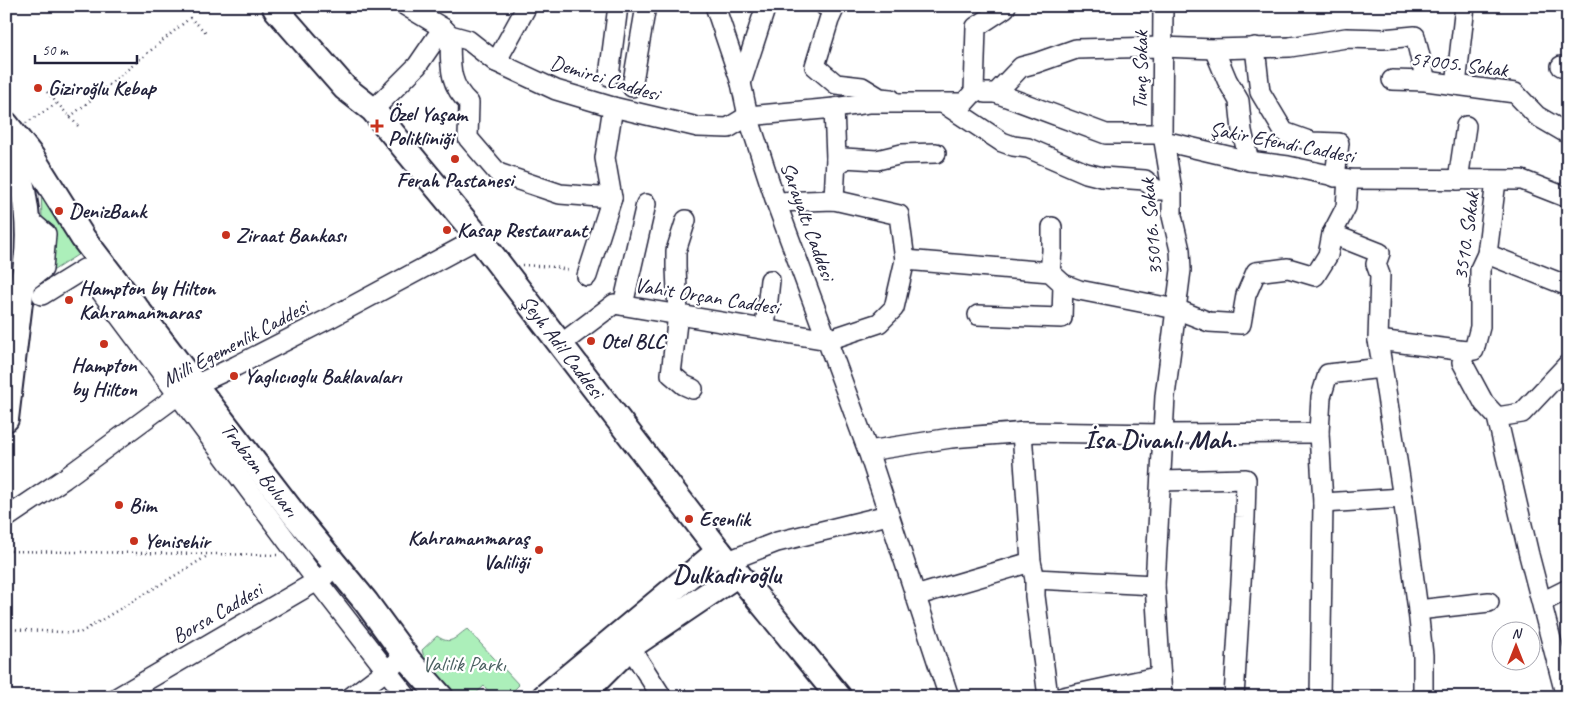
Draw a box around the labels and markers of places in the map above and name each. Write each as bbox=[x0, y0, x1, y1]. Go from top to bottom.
place label: Giziroğlu Kebap bbox=[48, 75, 158, 101]
marker: Giziroğlu Kebap bbox=[32, 82, 44, 94]
place label: Özel Yaşam Polikliniği bbox=[388, 101, 469, 151]
marker: Özel Yaşam Polikliniği bbox=[370, 119, 384, 133]
marker: Ferah Pastanesi bbox=[449, 153, 461, 165]
place label: Ferah Pastanesi bbox=[397, 167, 516, 193]
place label: DenizBank bbox=[69, 198, 148, 224]
marker: DenizBank bbox=[53, 205, 65, 217]
place label: Kasap Restaurant bbox=[457, 217, 589, 243]
place label: Ziraat Bankası bbox=[236, 222, 348, 248]
marker: Kasap Restaurant bbox=[441, 224, 453, 236]
marker: Ziraat Bankası bbox=[220, 229, 232, 241]
place label: Hampton by Hilton Kahramanmaras bbox=[79, 275, 217, 325]
marker: Hampton by Hilton Kahramanmaras bbox=[63, 294, 75, 306]
place label: Otel BLC bbox=[601, 328, 667, 354]
marker: Otel BLC bbox=[585, 335, 597, 347]
marker: Hampton by Hilton bbox=[98, 338, 110, 350]
place label: Hampton by Hilton bbox=[71, 352, 138, 403]
place label: Yaglıcıoglu Baklavaları bbox=[244, 363, 404, 389]
marker: Yaglıcıoglu Baklavaları bbox=[228, 370, 240, 382]
place label: Bim bbox=[129, 492, 158, 518]
marker: Bim bbox=[113, 499, 125, 511]
place label: Esenlik bbox=[699, 506, 752, 532]
marker: Esenlik bbox=[683, 513, 695, 525]
place label: Kahramanmaraş Valiliği bbox=[408, 525, 532, 575]
place label: Yenisehir bbox=[144, 528, 212, 554]
marker: Yenisehir bbox=[128, 535, 140, 547]
marker: Kahramanmaraş Valiliği bbox=[533, 544, 545, 556]

